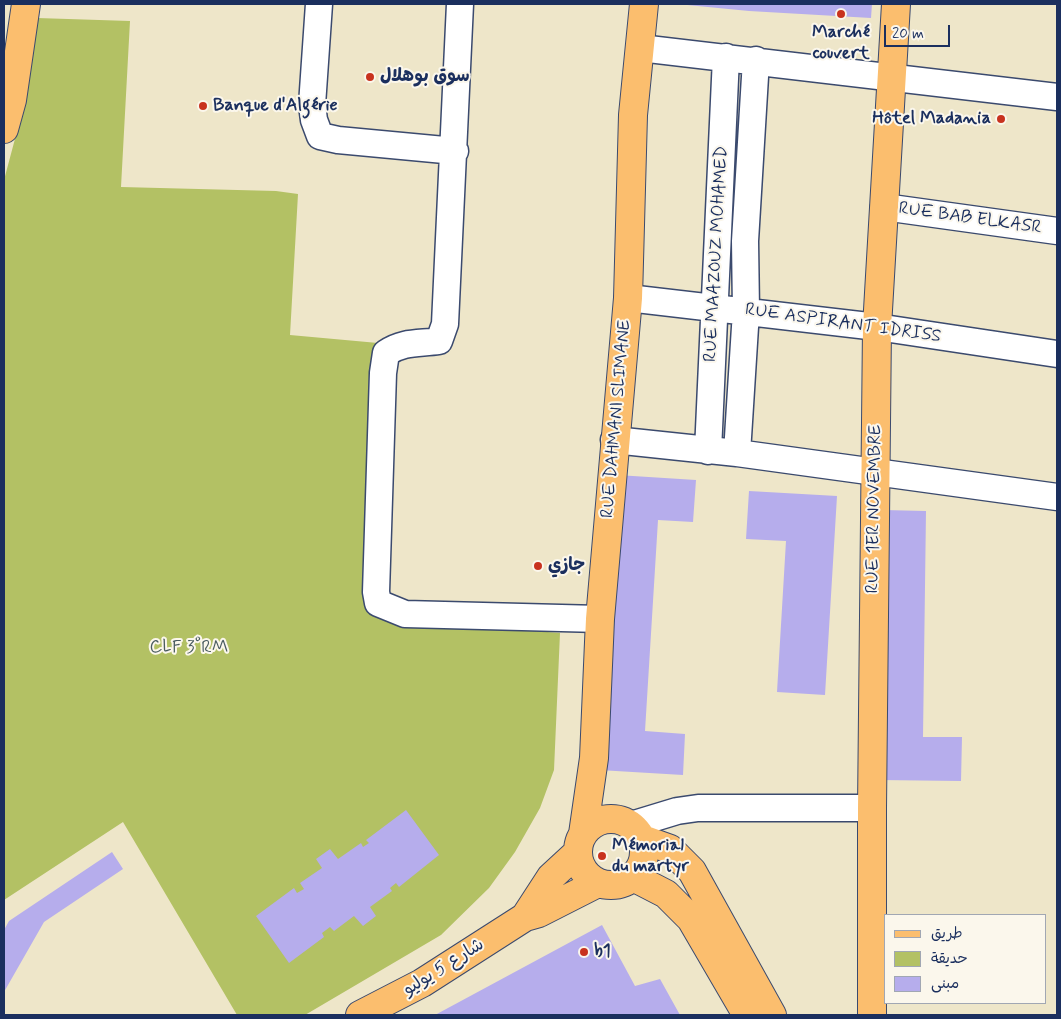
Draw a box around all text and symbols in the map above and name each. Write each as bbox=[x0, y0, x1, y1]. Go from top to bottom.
marker: Marché couvert bbox=[835, 8, 847, 20]
scale bar bbox=[886, 15, 952, 47]
place label: Marché couvert bbox=[812, 22, 870, 64]
text: 20 m bbox=[892, 24, 924, 44]
place label: سوق بوهلال bbox=[380, 66, 470, 88]
marker: سوق بوهلال bbox=[364, 71, 376, 83]
place label: Banque d'Algérie bbox=[213, 95, 338, 117]
marker: Banque d'Algérie bbox=[197, 100, 209, 112]
place label: Hôtel Madania bbox=[872, 108, 991, 130]
marker: Hôtel Madania bbox=[995, 113, 1007, 125]
street label: RUE MAAZOUZ MOHAMED bbox=[701, 145, 733, 363]
street label: RUE BAB ELKASR bbox=[897, 198, 1043, 240]
street label: RUE ASPIRANT IDRISS bbox=[744, 300, 942, 348]
street label: RUE DAHMANI SLIMANE bbox=[598, 319, 636, 519]
street label: RUE 1ER NOVEMBRE bbox=[863, 424, 887, 594]
place label: جازي bbox=[548, 555, 585, 577]
marker: جازي bbox=[532, 560, 544, 572]
park label: CLF 3°RM bbox=[150, 637, 228, 659]
place label: Mémorial du martyr bbox=[612, 835, 689, 878]
marker: Mémorial du martyr bbox=[596, 850, 608, 862]
legend bbox=[884, 914, 1046, 1004]
text: طريق bbox=[931, 924, 963, 944]
street label: شارع 5 يوليو bbox=[399, 935, 489, 1001]
place label: b1 bbox=[594, 941, 611, 963]
marker: b1 bbox=[578, 946, 590, 958]
text: حديقة bbox=[931, 949, 968, 969]
text: مبنى bbox=[931, 974, 959, 994]

